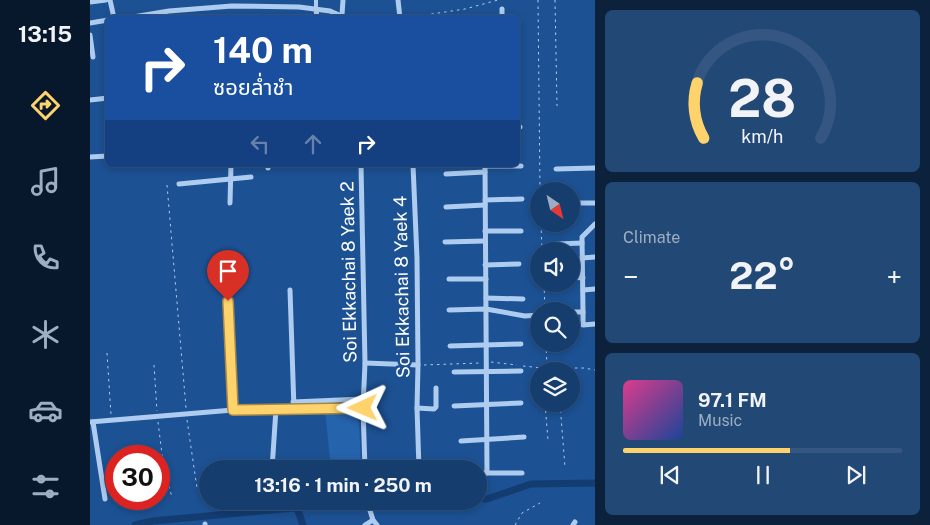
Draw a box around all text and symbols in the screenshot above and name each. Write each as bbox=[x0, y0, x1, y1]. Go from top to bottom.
text: 13:15 bbox=[18, 21, 72, 47]
text: 140 m bbox=[213, 30, 313, 71]
icon: right bbox=[130, 35, 195, 100]
text: 28 bbox=[729, 68, 796, 129]
text: ซอยล่ำชำ bbox=[213, 74, 293, 100]
icon: directions bbox=[28, 88, 63, 123]
text: km/h bbox=[741, 126, 784, 147]
icon: left bbox=[246, 130, 274, 158]
icon: ahead bbox=[299, 130, 327, 158]
icon: right bbox=[352, 130, 380, 158]
icon: music bbox=[28, 164, 63, 199]
street label: Soi Ekkachai 8 Yaek 2 bbox=[336, 181, 361, 363]
north arrow bbox=[530, 182, 580, 232]
map controls bbox=[530, 182, 580, 412]
street label: Soi Ekkachai 8 Yaek 4 bbox=[389, 196, 414, 378]
text: Climate bbox=[623, 228, 680, 247]
icon: phone bbox=[28, 240, 63, 275]
button: sound bbox=[530, 242, 580, 292]
pin bbox=[207, 250, 249, 301]
text: 22° bbox=[729, 253, 796, 298]
icon: arrive bbox=[214, 257, 242, 285]
text: − bbox=[623, 260, 639, 293]
text: + bbox=[886, 260, 902, 293]
button: search bbox=[530, 302, 580, 352]
icon: climate bbox=[28, 317, 63, 352]
button: layers bbox=[530, 362, 580, 412]
position arrow bbox=[336, 381, 388, 433]
text: 97.1 FM bbox=[698, 389, 767, 411]
icon: car bbox=[28, 393, 63, 428]
text: Music bbox=[698, 411, 742, 430]
speed limit sign: 30 bbox=[105, 445, 170, 510]
icon: previous bbox=[656, 461, 684, 489]
icon: pause bbox=[749, 461, 777, 489]
icon: next bbox=[842, 461, 870, 489]
icon: filters bbox=[28, 469, 63, 504]
text: 13:16 · 1 min · 250 m bbox=[254, 474, 432, 496]

